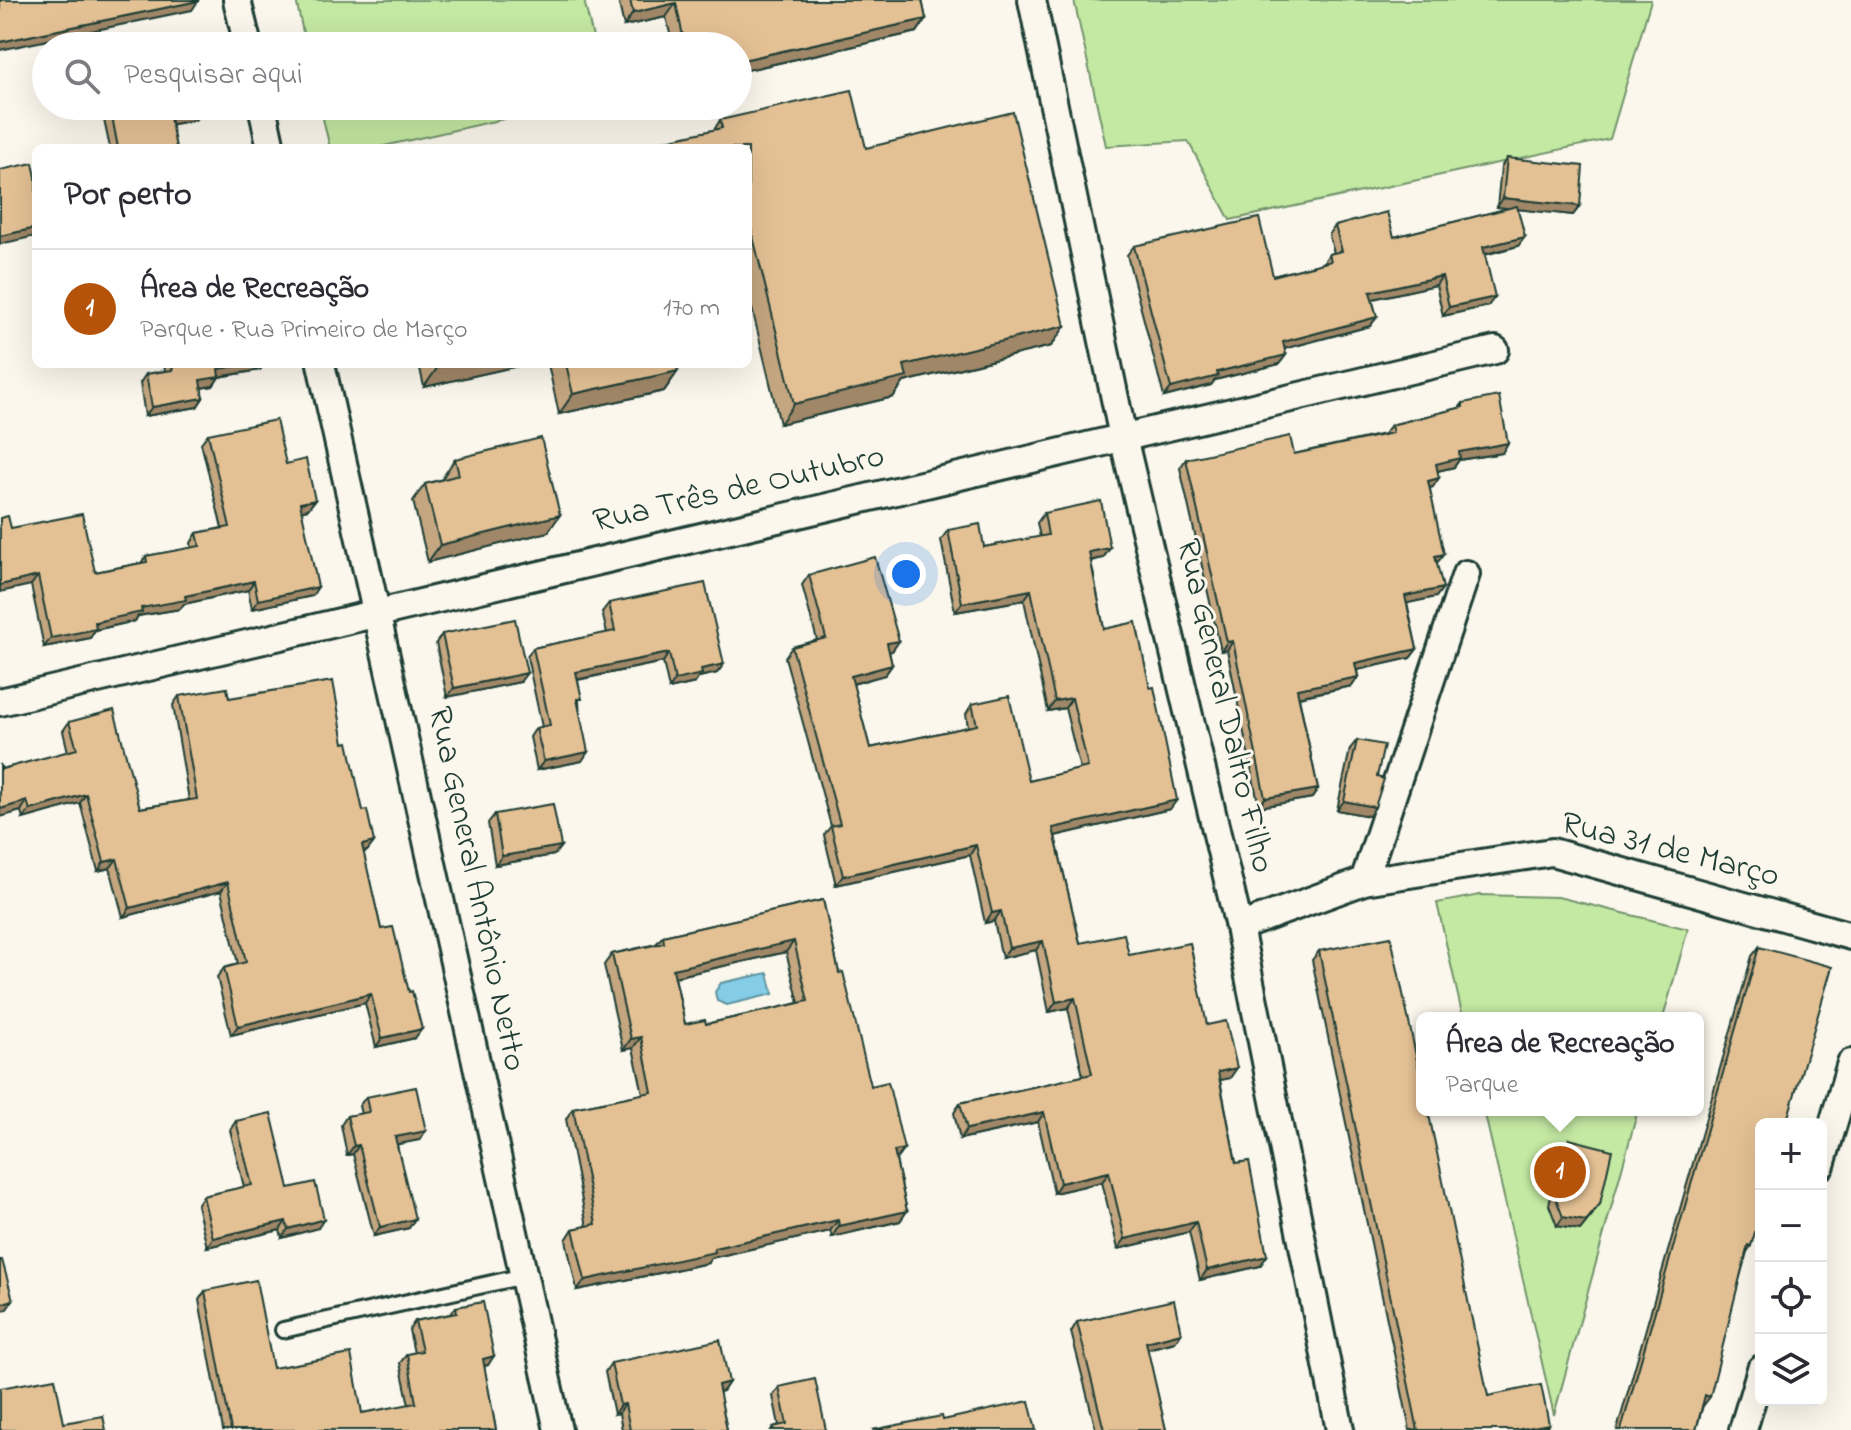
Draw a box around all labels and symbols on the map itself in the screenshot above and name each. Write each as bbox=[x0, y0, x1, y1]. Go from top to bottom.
street label: Rua Três de Outubro bbox=[588, 432, 890, 548]
street label: Rua General Daltro Filho bbox=[1161, 534, 1287, 878]
your location bbox=[886, 554, 926, 594]
street label: Rua General Antônio Netto bbox=[413, 702, 539, 1076]
street label: Rua 31 de Março bbox=[1556, 800, 1784, 902]
pin: 1 bbox=[1534, 1142, 1586, 1202]

